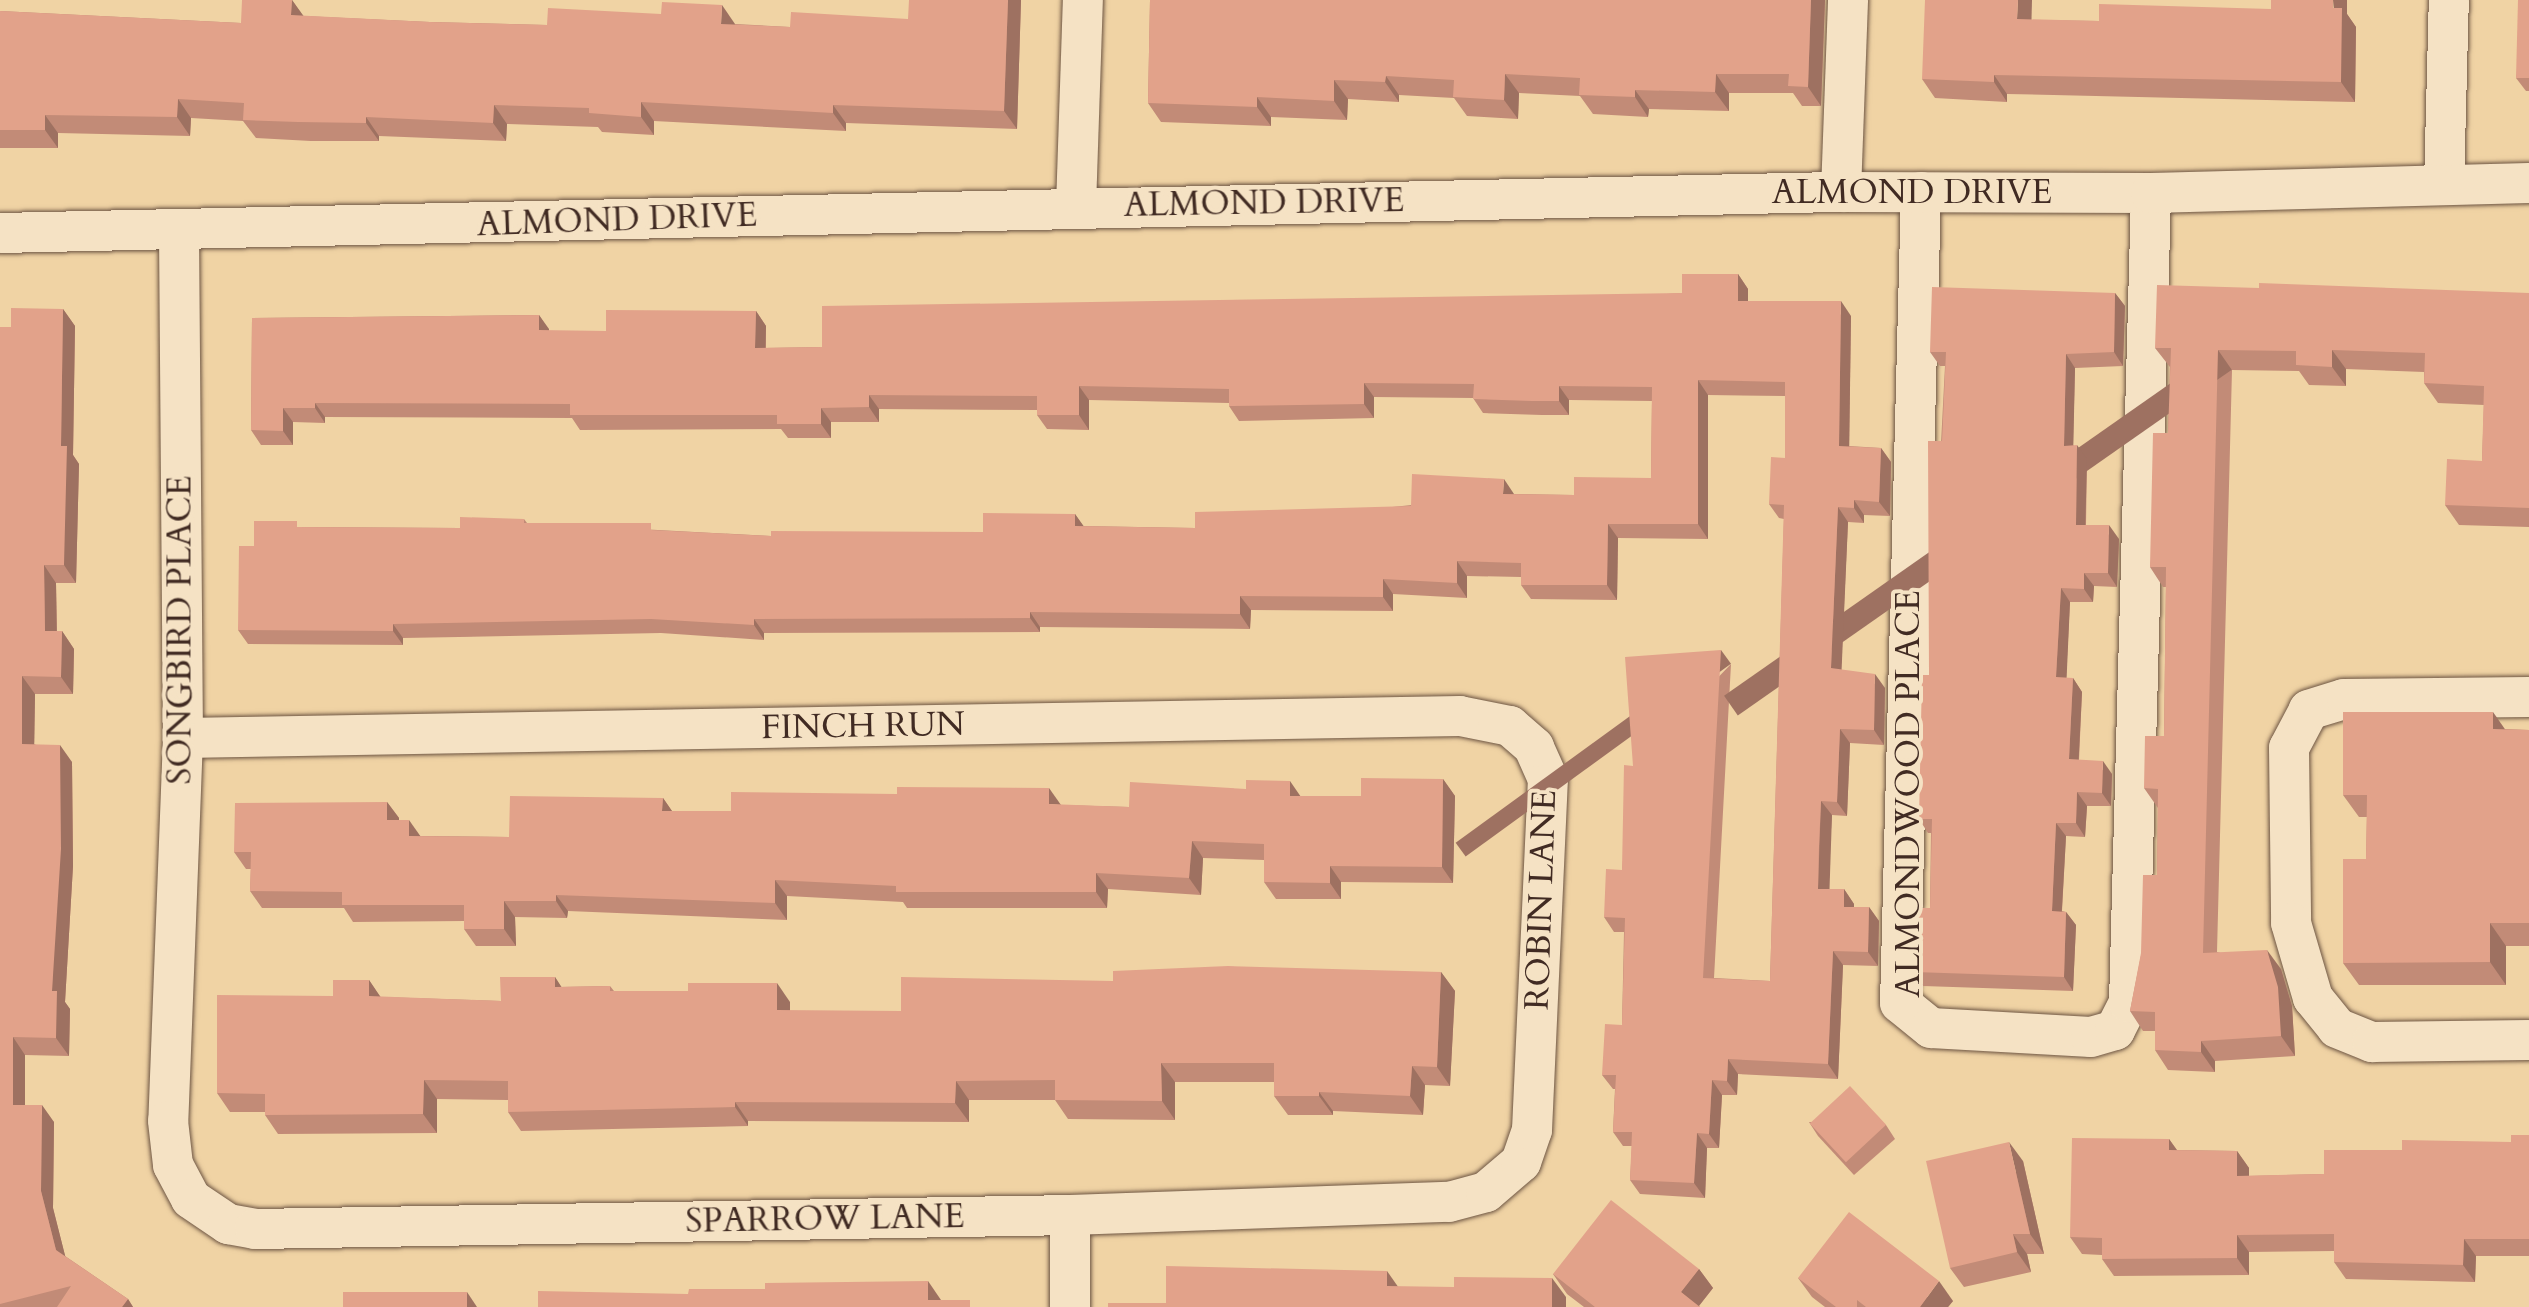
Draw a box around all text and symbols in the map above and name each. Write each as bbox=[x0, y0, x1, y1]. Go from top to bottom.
street label: ALMOND DRIVE bbox=[1772, 173, 2052, 213]
street label: ALMOND DRIVE bbox=[1123, 180, 1405, 226]
street label: ALMOND DRIVE bbox=[476, 195, 758, 245]
street label: SONGBIRD PLACE bbox=[160, 475, 200, 785]
street label: ALMONDWOOD PLACE bbox=[1889, 590, 1929, 998]
street label: FINCH RUN bbox=[761, 704, 965, 748]
street label: ROBIN LANE bbox=[1517, 789, 1565, 1011]
street label: SPARROW LANE bbox=[685, 1196, 965, 1242]

